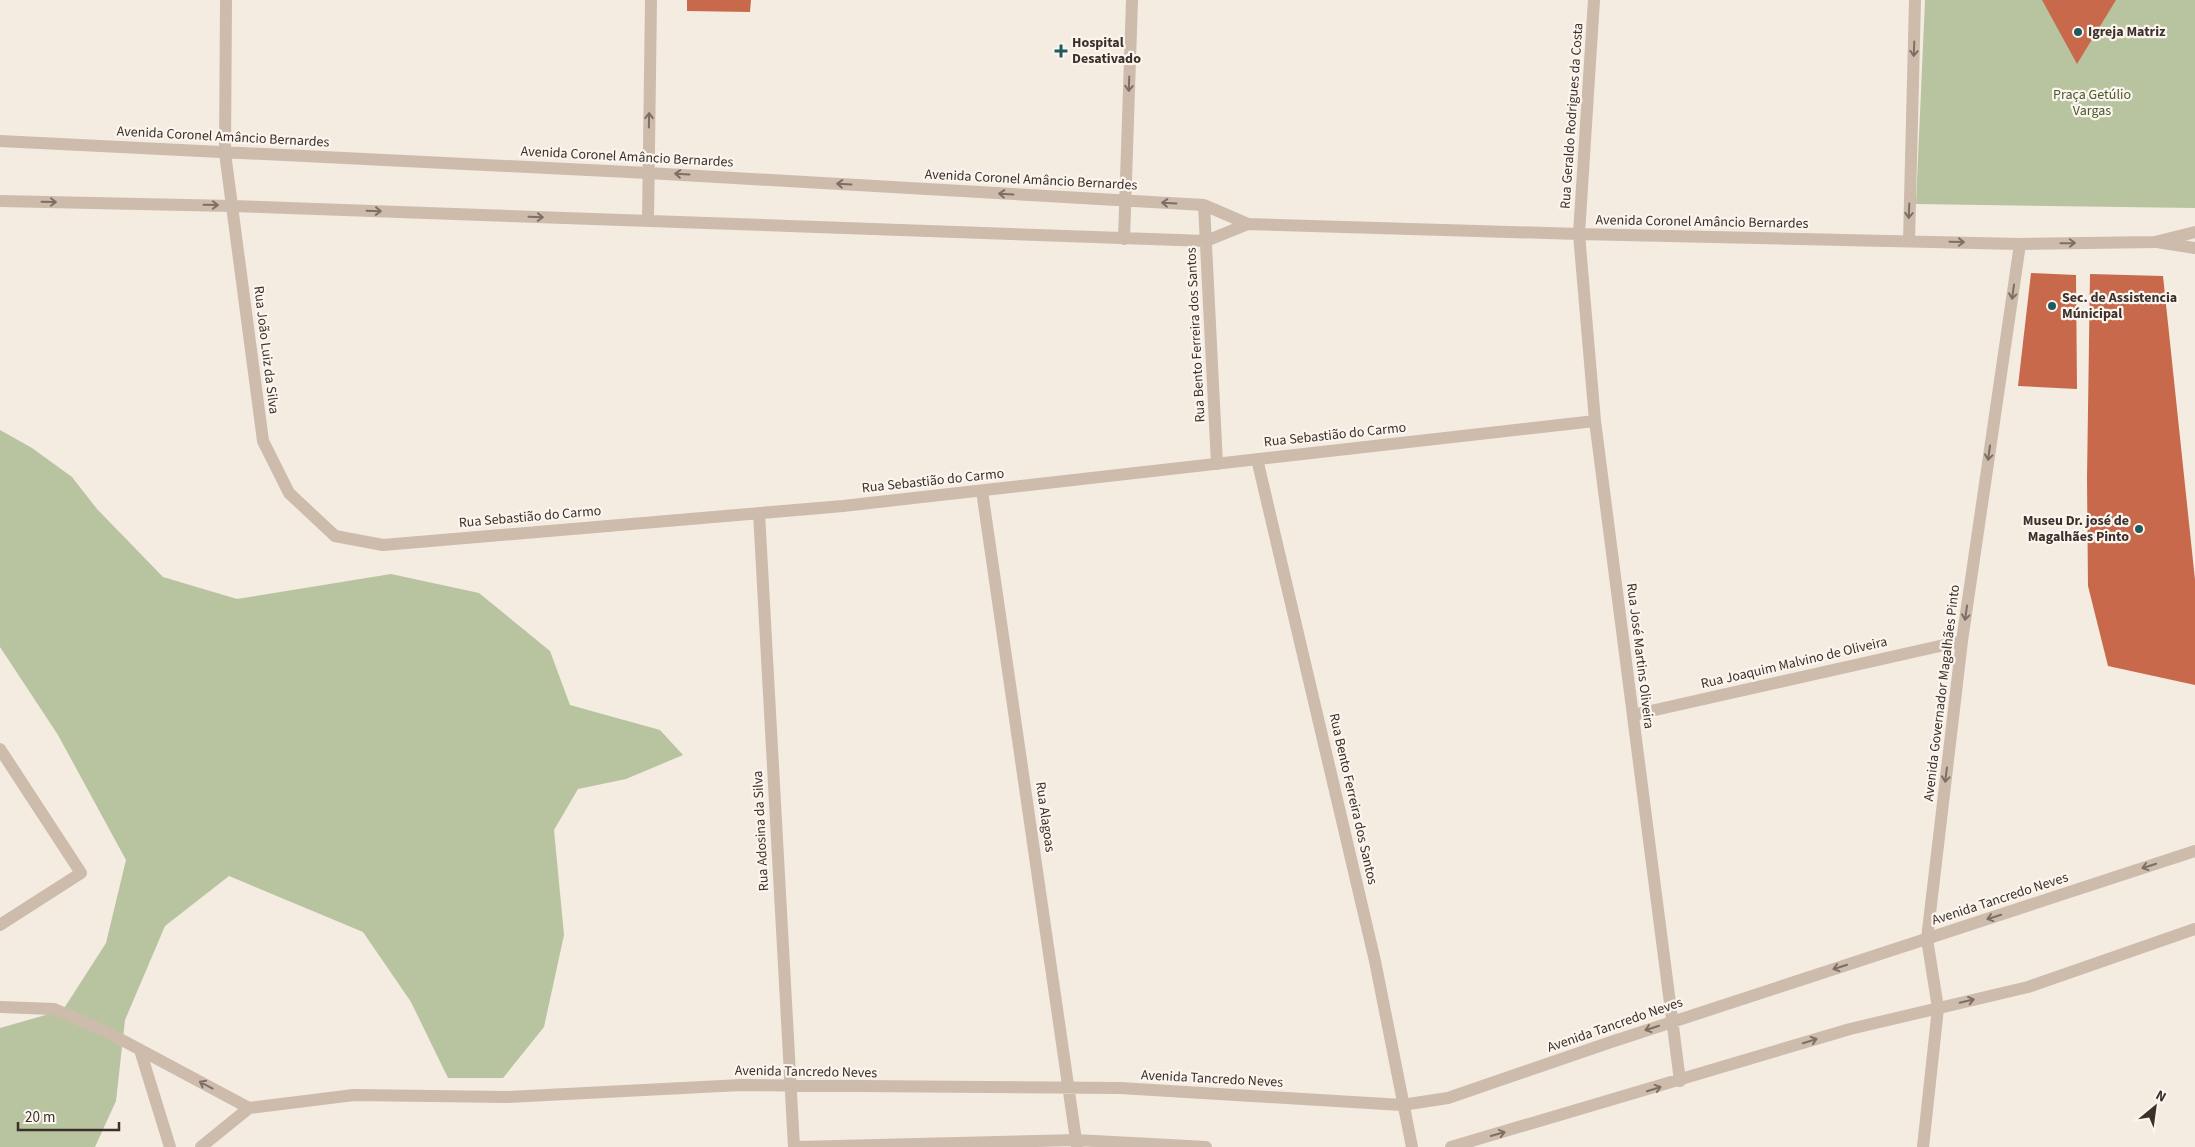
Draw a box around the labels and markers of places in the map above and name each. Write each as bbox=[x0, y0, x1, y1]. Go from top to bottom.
place label: Igreja Matriz bbox=[2088, 22, 2166, 42]
marker: Igreja Matriz bbox=[2072, 26, 2084, 38]
place label: Hospital Desativado bbox=[1072, 33, 1141, 69]
marker: Hospital Desativado bbox=[1054, 44, 1068, 58]
place label: Sec. de Assistencia Múnicipal bbox=[2062, 288, 2177, 324]
marker: Sec. de Assistencia Múnicipal bbox=[2046, 300, 2058, 312]
place label: Museu Dr. josé de Magalhães Pinto bbox=[2023, 511, 2129, 547]
marker: Museu Dr. josé de Magalhães Pinto bbox=[2133, 523, 2145, 535]

